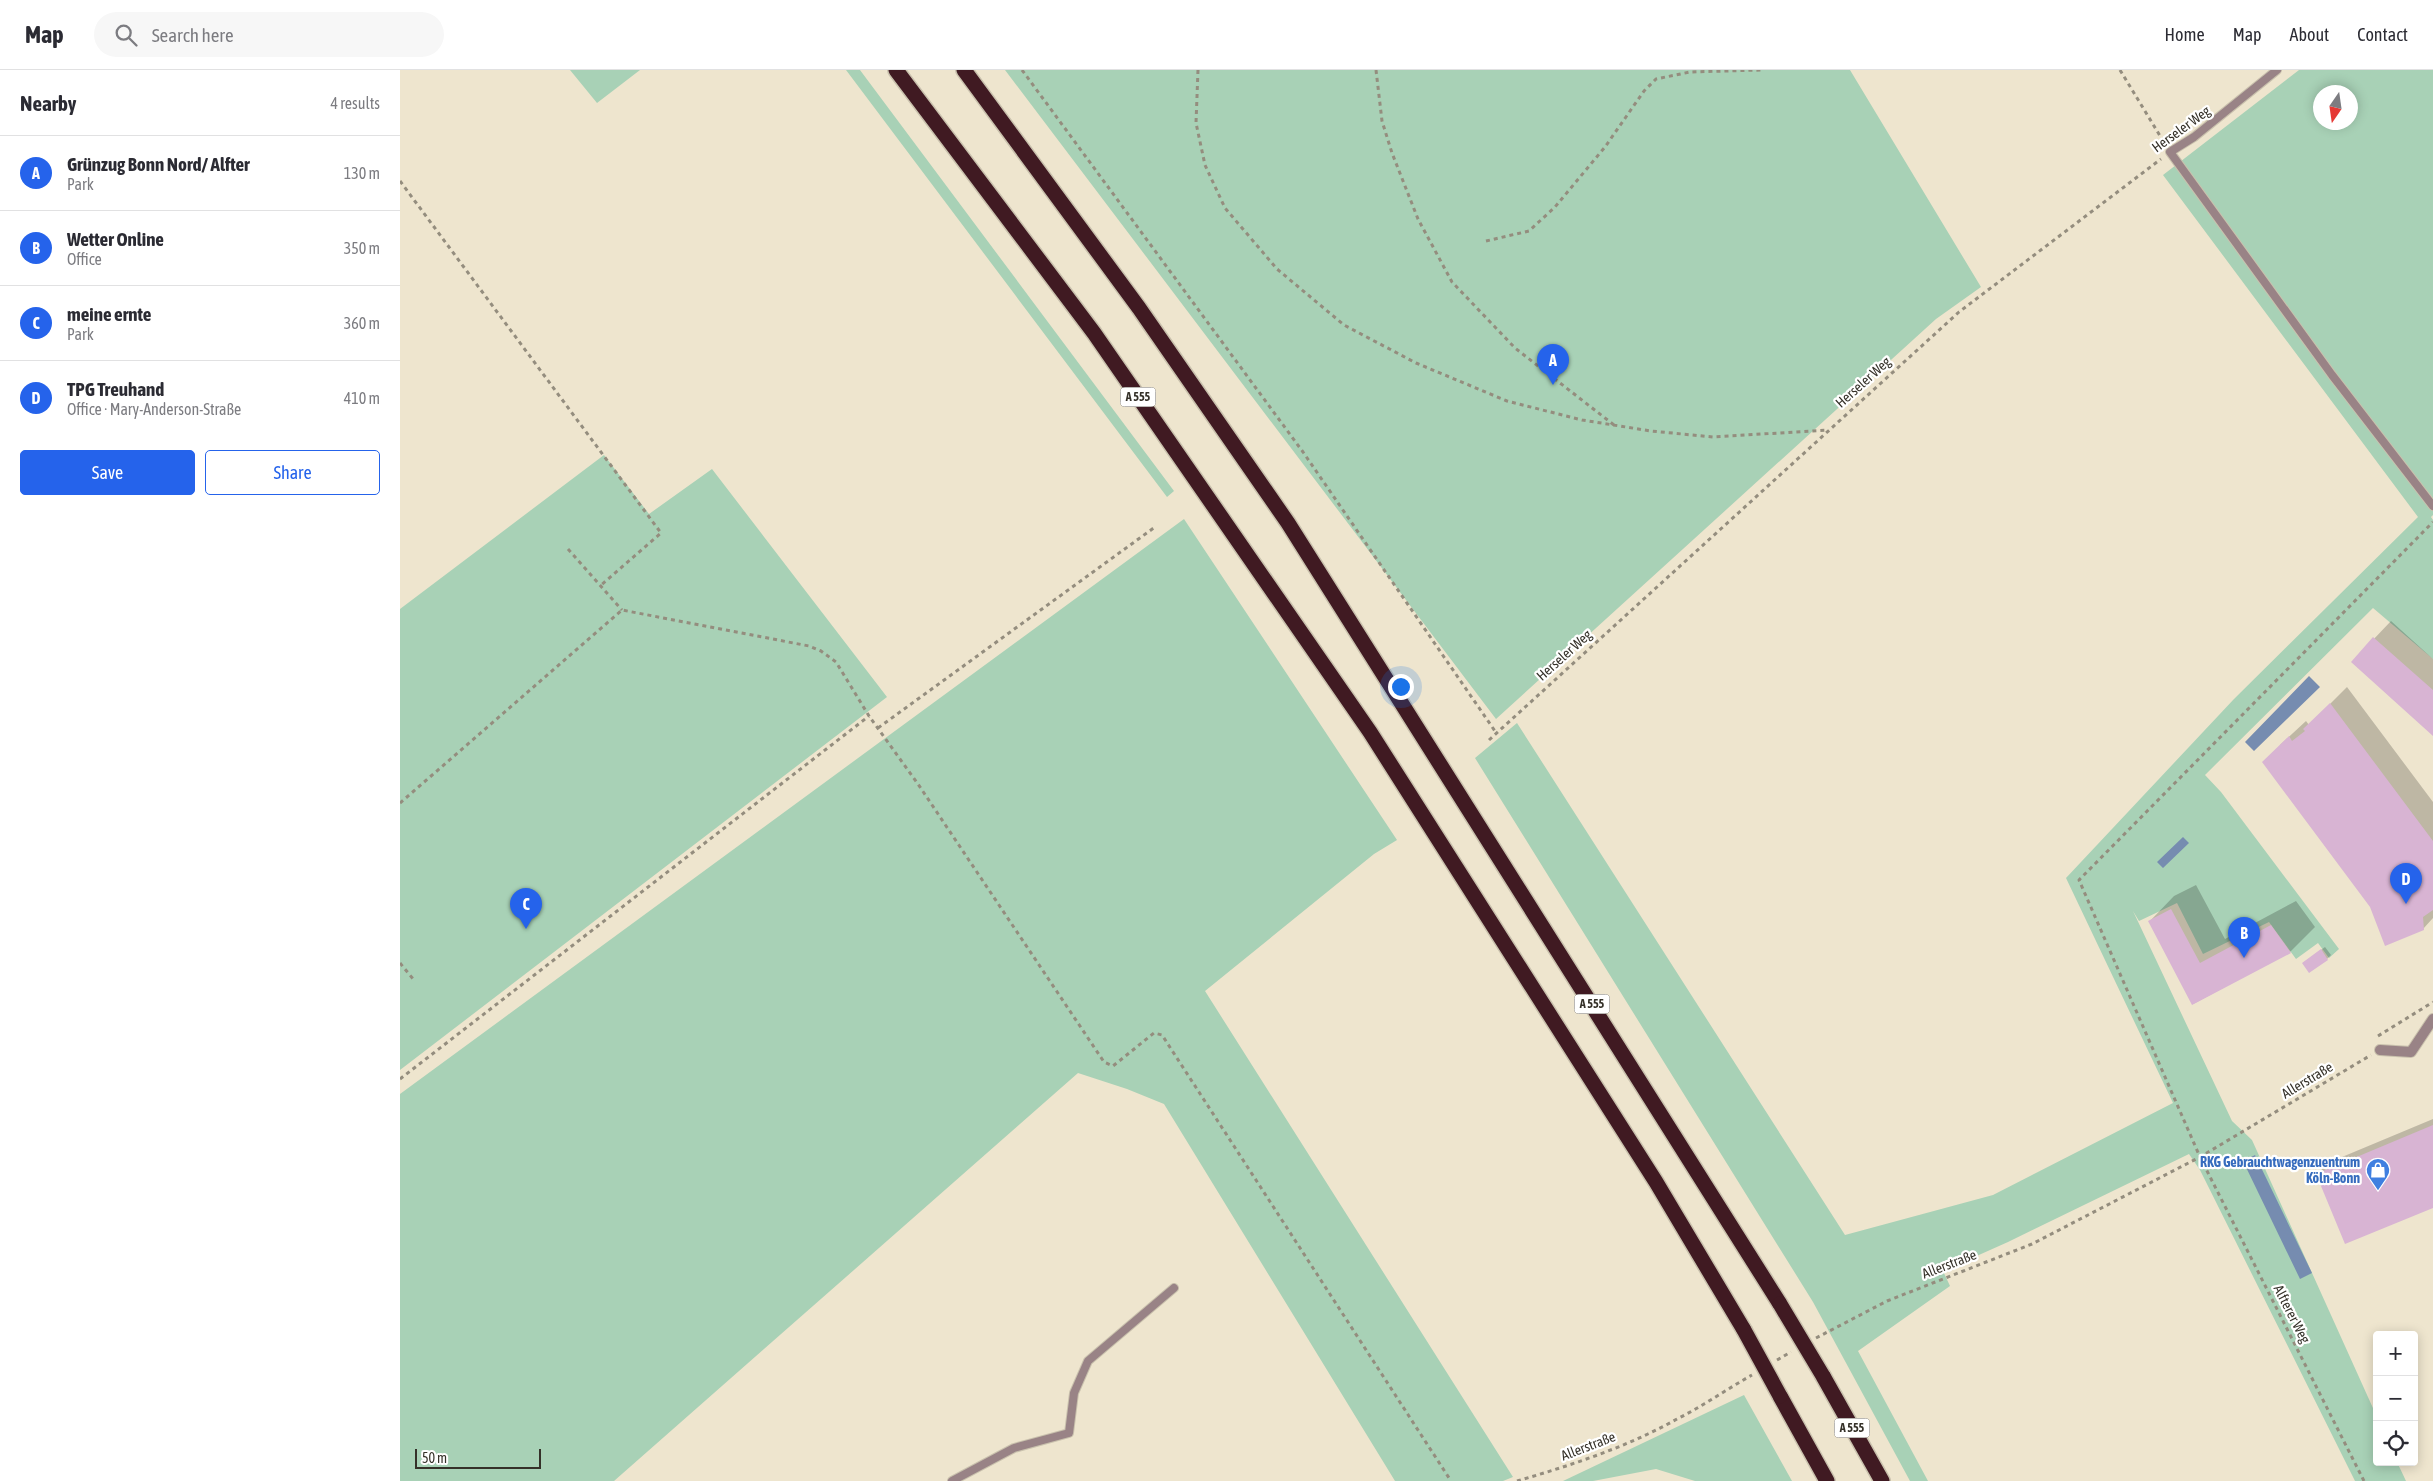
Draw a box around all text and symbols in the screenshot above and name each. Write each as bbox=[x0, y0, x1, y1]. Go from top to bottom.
search box bbox=[94, 12, 444, 57]
text: Map bbox=[25, 21, 64, 48]
icon: search bbox=[112, 21, 140, 49]
text: Search here bbox=[152, 24, 234, 46]
text: Home bbox=[2165, 24, 2205, 45]
text: Map bbox=[2233, 24, 2262, 45]
text: About bbox=[2290, 24, 2329, 45]
text: Contact bbox=[2357, 24, 2408, 45]
north arrow bbox=[2313, 85, 2358, 130]
text: Nearby bbox=[20, 91, 76, 115]
text: 4 results bbox=[330, 94, 380, 112]
street label: Herseler Weg bbox=[2149, 103, 2213, 155]
text: Grünzug Bonn Nord/ Alfter bbox=[67, 153, 250, 175]
text: A bbox=[32, 164, 40, 182]
text: 130 m bbox=[344, 164, 380, 182]
text: Park bbox=[67, 175, 94, 193]
text: Wetter Online bbox=[67, 228, 164, 250]
text: B bbox=[32, 239, 40, 257]
text: 350 m bbox=[344, 239, 380, 257]
text: Office bbox=[67, 250, 102, 268]
text: meine ernte bbox=[67, 303, 151, 325]
text: C bbox=[32, 314, 40, 332]
text: 360 m bbox=[344, 314, 380, 332]
text: Park bbox=[67, 325, 94, 343]
pin: A bbox=[1537, 344, 1569, 385]
street label: Herseler Weg bbox=[1832, 353, 1894, 411]
text: TPG Treuhand bbox=[67, 378, 164, 400]
road number: A 555 bbox=[1120, 388, 1156, 407]
text: D bbox=[32, 389, 40, 407]
text: 410 m bbox=[344, 389, 380, 407]
text: Office · Mary-Anderson-Straße bbox=[67, 400, 241, 418]
button: Save bbox=[20, 450, 195, 495]
button: Share bbox=[205, 450, 380, 495]
street label: Herseler Weg bbox=[1533, 626, 1595, 684]
your location bbox=[1388, 674, 1414, 700]
pin: D bbox=[2390, 863, 2422, 904]
pin: C bbox=[510, 888, 542, 929]
pin: B bbox=[2228, 917, 2260, 958]
road number: A 555 bbox=[1574, 994, 1610, 1014]
street label: Allerstraße bbox=[2278, 1058, 2336, 1102]
place label: RKG Gebrauchtwagenzuentrum Köln-Bonn bbox=[2200, 1154, 2360, 1186]
shop icon: RKG Gebrauchtwagenzuentrum Köln-Bonn bbox=[2365, 1157, 2391, 1191]
street label: Allerstraße bbox=[1920, 1246, 1978, 1282]
street label: Alfterer Weg bbox=[2270, 1282, 2314, 1346]
map controls bbox=[2373, 1331, 2418, 1466]
button: + bbox=[2373, 1331, 2418, 1376]
button: − bbox=[2373, 1376, 2418, 1421]
road number: A 555 bbox=[1834, 1419, 1870, 1438]
button: locate bbox=[2373, 1421, 2418, 1466]
street label: Allerstraße bbox=[1559, 1428, 1617, 1464]
scale bar bbox=[415, 1446, 541, 1469]
text: 50 m bbox=[422, 1450, 447, 1466]

